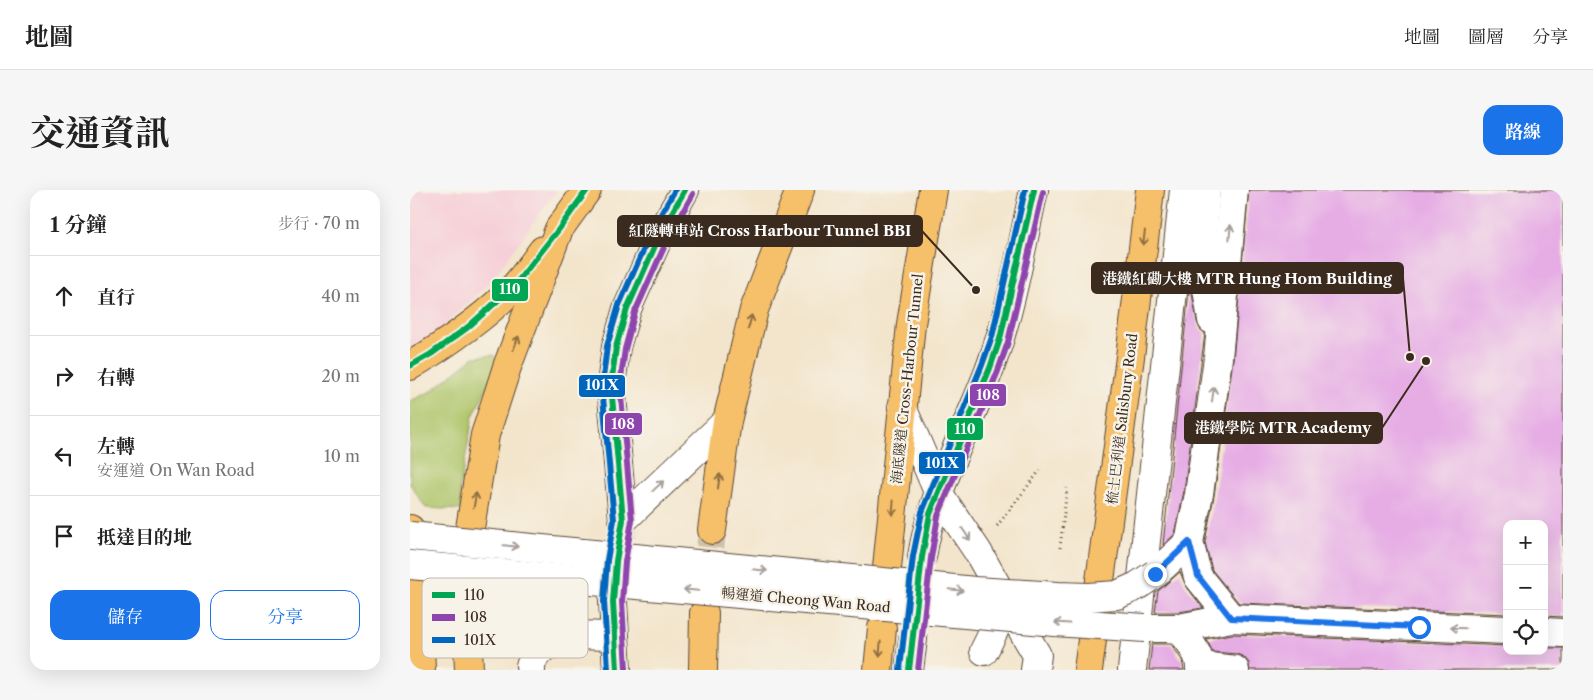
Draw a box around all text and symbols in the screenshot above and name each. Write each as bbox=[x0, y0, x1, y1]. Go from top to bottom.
text: 地圖 bbox=[25, 22, 73, 51]
text: 地圖 bbox=[1404, 26, 1440, 48]
text: 圖層 bbox=[1468, 26, 1504, 48]
text: 分享 bbox=[1532, 26, 1568, 48]
button: 路線 bbox=[1483, 105, 1563, 155]
text: 交通資訊 bbox=[30, 111, 170, 154]
text: 1 分鐘 bbox=[50, 212, 107, 237]
text: 步行 · 70 m bbox=[278, 213, 360, 233]
callout: 紅隧轉車站 Cross Harbour Tunnel BBI bbox=[618, 216, 922, 246]
text: 紅隧轉車站 Cross Harbour Tunnel BBI bbox=[629, 221, 911, 240]
one-way arrow bbox=[1225, 224, 1235, 240]
one-way arrow bbox=[1139, 230, 1149, 246]
callout: 港鐵紅磡大樓 MTR Hung Hom Building bbox=[1092, 263, 1403, 293]
text: 港鐵紅磡大樓 MTR Hung Hom Building bbox=[1102, 269, 1392, 288]
street label: 海底隧道 Cross-Harbour Tunnel bbox=[887, 273, 927, 485]
line badge: 110 bbox=[491, 278, 529, 302]
text: 110 bbox=[499, 280, 521, 298]
icon: ahead bbox=[50, 282, 78, 310]
text: 直行 bbox=[97, 286, 135, 309]
text: 40 m bbox=[321, 286, 360, 306]
one-way arrow bbox=[746, 315, 756, 331]
street label: 梳士巴利道 Salisbury Road bbox=[1103, 332, 1142, 506]
one-way arrow bbox=[512, 336, 521, 351]
icon: right bbox=[50, 362, 78, 390]
text: 右轉 bbox=[97, 366, 135, 389]
text: 20 m bbox=[321, 366, 360, 386]
line badge: 101X bbox=[578, 374, 626, 398]
text: 101X bbox=[585, 376, 619, 394]
line badge: 108 bbox=[969, 383, 1007, 407]
text: 108 bbox=[976, 386, 1000, 404]
one-way arrow bbox=[1208, 386, 1218, 402]
line badge: 108 bbox=[604, 412, 643, 436]
callout: 港鐵學院 MTR Academy bbox=[1185, 413, 1382, 443]
text: 108 bbox=[611, 415, 635, 433]
line badge: 110 bbox=[946, 417, 984, 441]
text: 港鐵學院 MTR Academy bbox=[1195, 418, 1372, 437]
text: 110 bbox=[954, 420, 976, 438]
text: 左轉 bbox=[97, 435, 135, 458]
icon: left bbox=[50, 442, 78, 470]
text: 10 m bbox=[324, 446, 360, 466]
line badge: 101X bbox=[918, 451, 966, 475]
text: 101X bbox=[925, 454, 959, 472]
text: 安運道 On Wan Road bbox=[97, 460, 255, 480]
one-way arrow bbox=[714, 474, 724, 490]
one-way arrow bbox=[652, 480, 665, 492]
one-way arrow bbox=[471, 492, 481, 508]
one-way arrow bbox=[888, 500, 897, 516]
map controls bbox=[1503, 520, 1548, 655]
button: + bbox=[1503, 520, 1548, 565]
icon: arrive bbox=[50, 522, 78, 550]
text: 抵達目的地 bbox=[97, 526, 192, 549]
one-way arrow bbox=[961, 527, 972, 541]
one-way arrow bbox=[502, 541, 518, 551]
route end bbox=[1144, 563, 1167, 586]
one-way arrow bbox=[751, 565, 767, 575]
button: − bbox=[1503, 565, 1548, 610]
legend bbox=[422, 578, 588, 658]
street label: 暢運道 Cheong Wan Road bbox=[721, 584, 892, 616]
one-way arrow bbox=[683, 585, 699, 595]
one-way arrow bbox=[948, 585, 964, 594]
text: 110 bbox=[464, 586, 485, 604]
button: 儲存 bbox=[50, 590, 200, 640]
button: 分享 bbox=[210, 590, 360, 640]
text: 108 bbox=[464, 608, 487, 626]
button: locate bbox=[1503, 610, 1548, 655]
route start bbox=[1408, 616, 1431, 639]
one-way arrow bbox=[1054, 618, 1070, 627]
one-way arrow bbox=[1450, 624, 1466, 633]
text: 101X bbox=[464, 631, 497, 649]
one-way arrow bbox=[875, 641, 885, 657]

